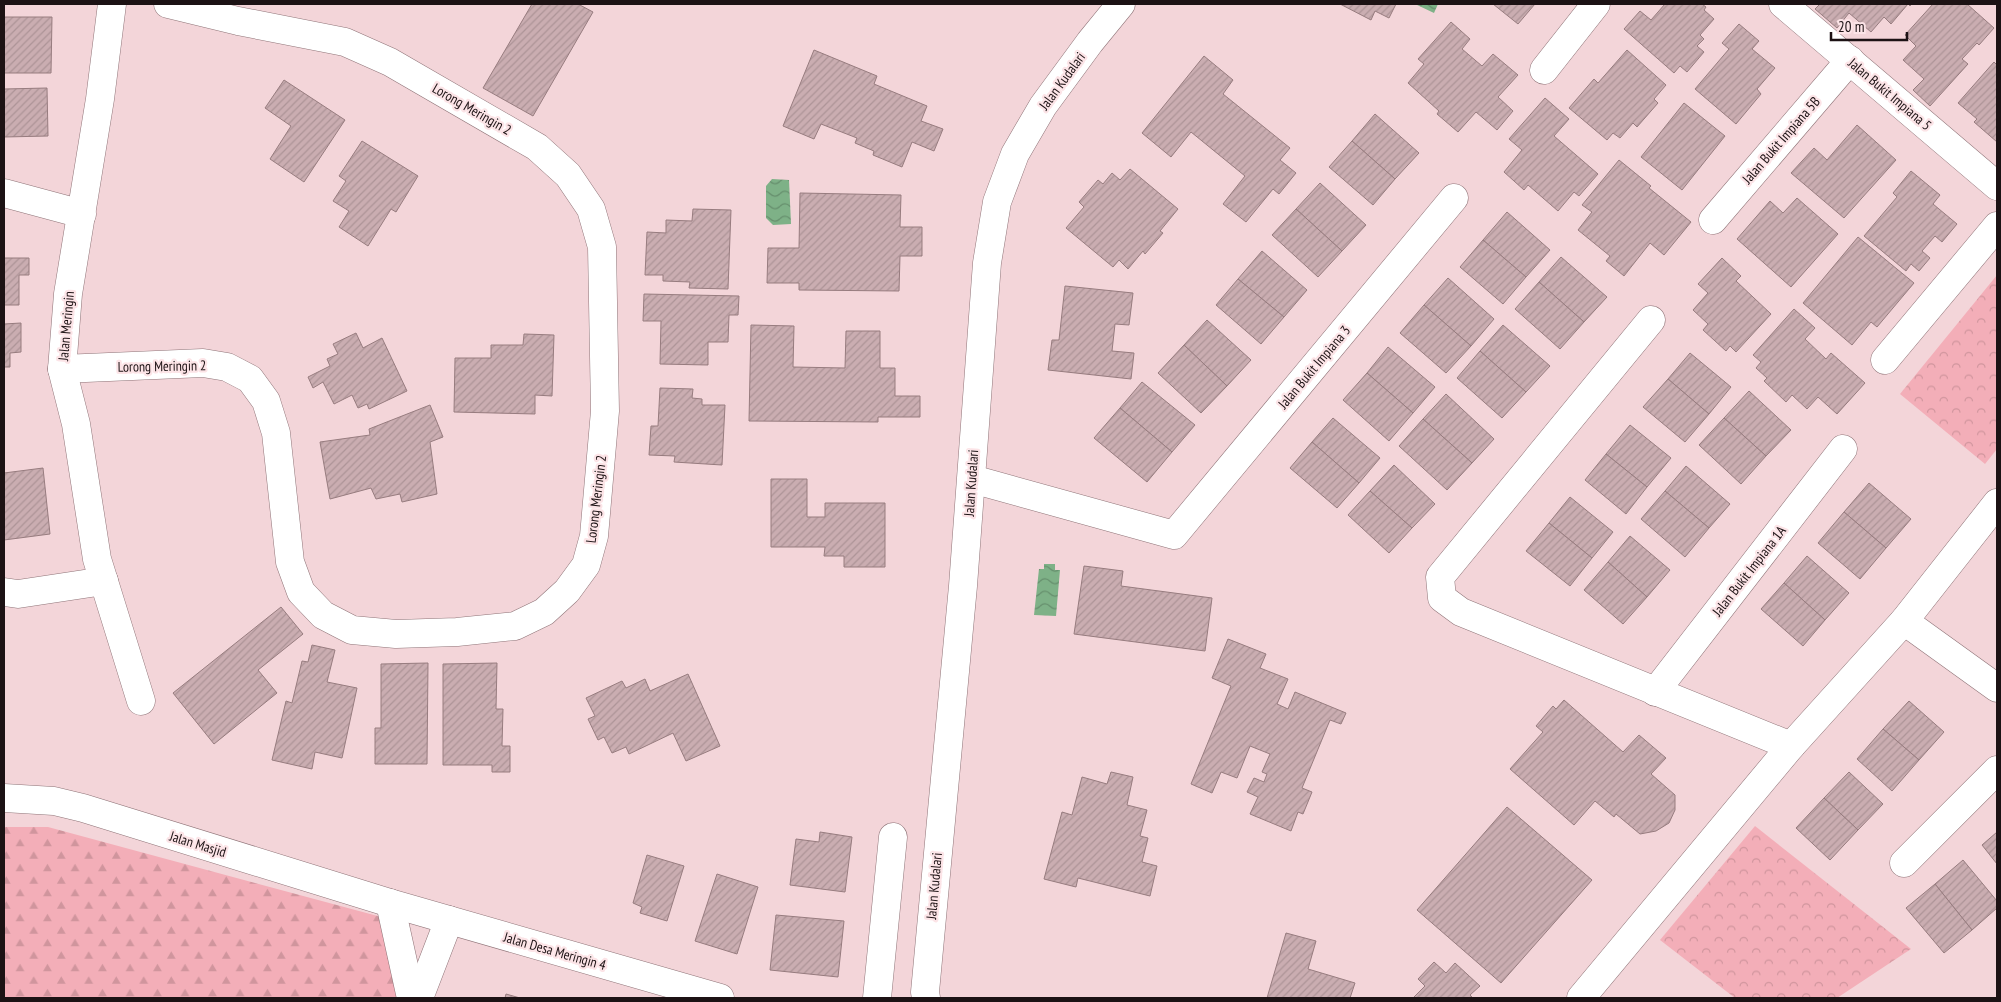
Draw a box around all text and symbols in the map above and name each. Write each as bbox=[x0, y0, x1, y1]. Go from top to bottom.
scale bar bbox=[1831, 10, 1907, 42]
text: 20 m bbox=[1838, 17, 1864, 36]
street label: Jalan Kudalari bbox=[1034, 49, 1089, 114]
street label: Jalan Bukit Impiana 5 bbox=[1844, 53, 1935, 134]
street label: Lorong Meringin 2 bbox=[429, 79, 515, 139]
street label: Jalan Bukit Impiana 5B bbox=[1738, 93, 1824, 188]
street label: Jalan Meringin bbox=[54, 290, 78, 363]
street label: Jalan Bukit Impiana 3 bbox=[1273, 322, 1354, 413]
street label: Lorong Meringin 2 bbox=[118, 356, 206, 376]
street label: Jalan Kudalari bbox=[960, 449, 982, 518]
street label: Lorong Meringin 2 bbox=[582, 454, 610, 544]
street label: Jalan Bukit Impiana 1A bbox=[1708, 522, 1790, 621]
street label: Jalan Masjid bbox=[167, 827, 229, 861]
street label: Jalan Kudalari bbox=[922, 852, 946, 921]
street label: Jalan Desa Meringin 4 bbox=[501, 928, 609, 974]

